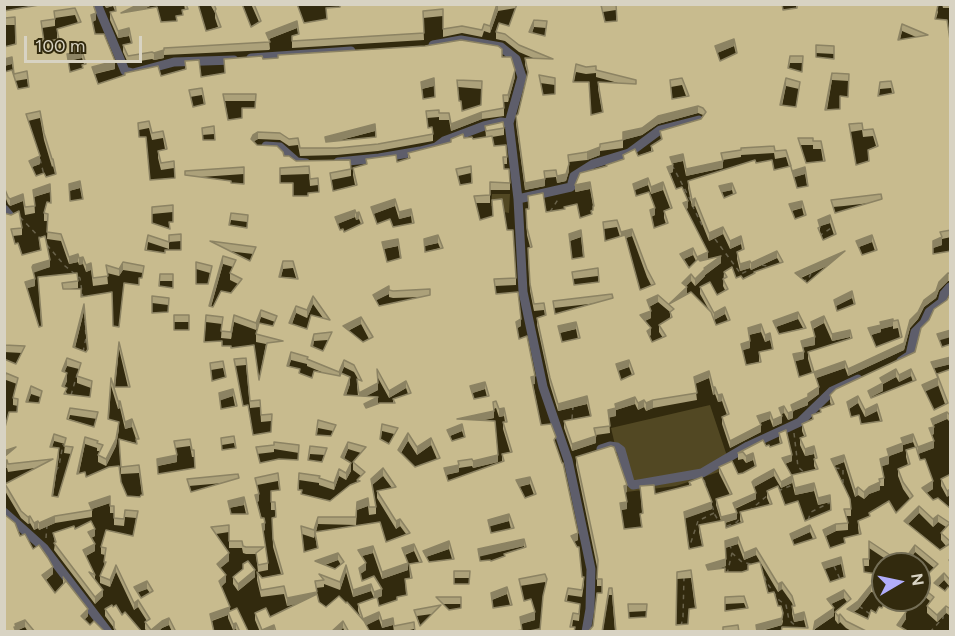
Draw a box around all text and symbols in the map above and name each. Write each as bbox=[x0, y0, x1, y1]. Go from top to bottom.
scale bar bbox=[27, 24, 146, 62]
text: 100 m bbox=[35, 35, 85, 57]
north arrow bbox=[871, 552, 931, 612]
text: N bbox=[907, 572, 928, 587]

